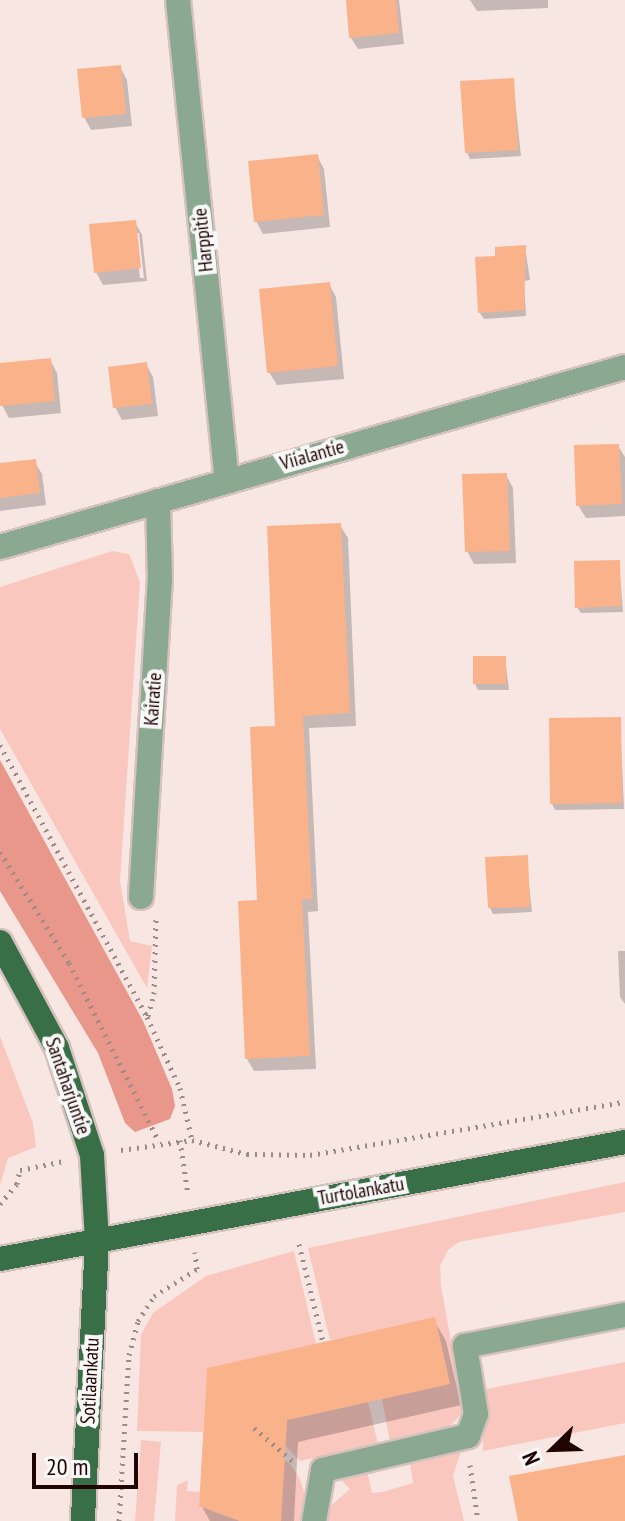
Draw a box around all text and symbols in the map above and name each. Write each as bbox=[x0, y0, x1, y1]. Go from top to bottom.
street label: Harppitie bbox=[188, 207, 218, 273]
street label: Viialantie bbox=[277, 434, 347, 476]
street label: Kairatie bbox=[139, 672, 167, 726]
street label: Santaharjuntie bbox=[40, 1034, 96, 1138]
street label: Turtolankatu bbox=[316, 1172, 406, 1210]
street label: Sotilaankatu bbox=[76, 1337, 104, 1425]
north arrow bbox=[513, 1409, 593, 1489]
scale bar bbox=[36, 1437, 142, 1487]
text: N bbox=[516, 1447, 546, 1469]
text: 20 m bbox=[46, 1451, 88, 1482]

